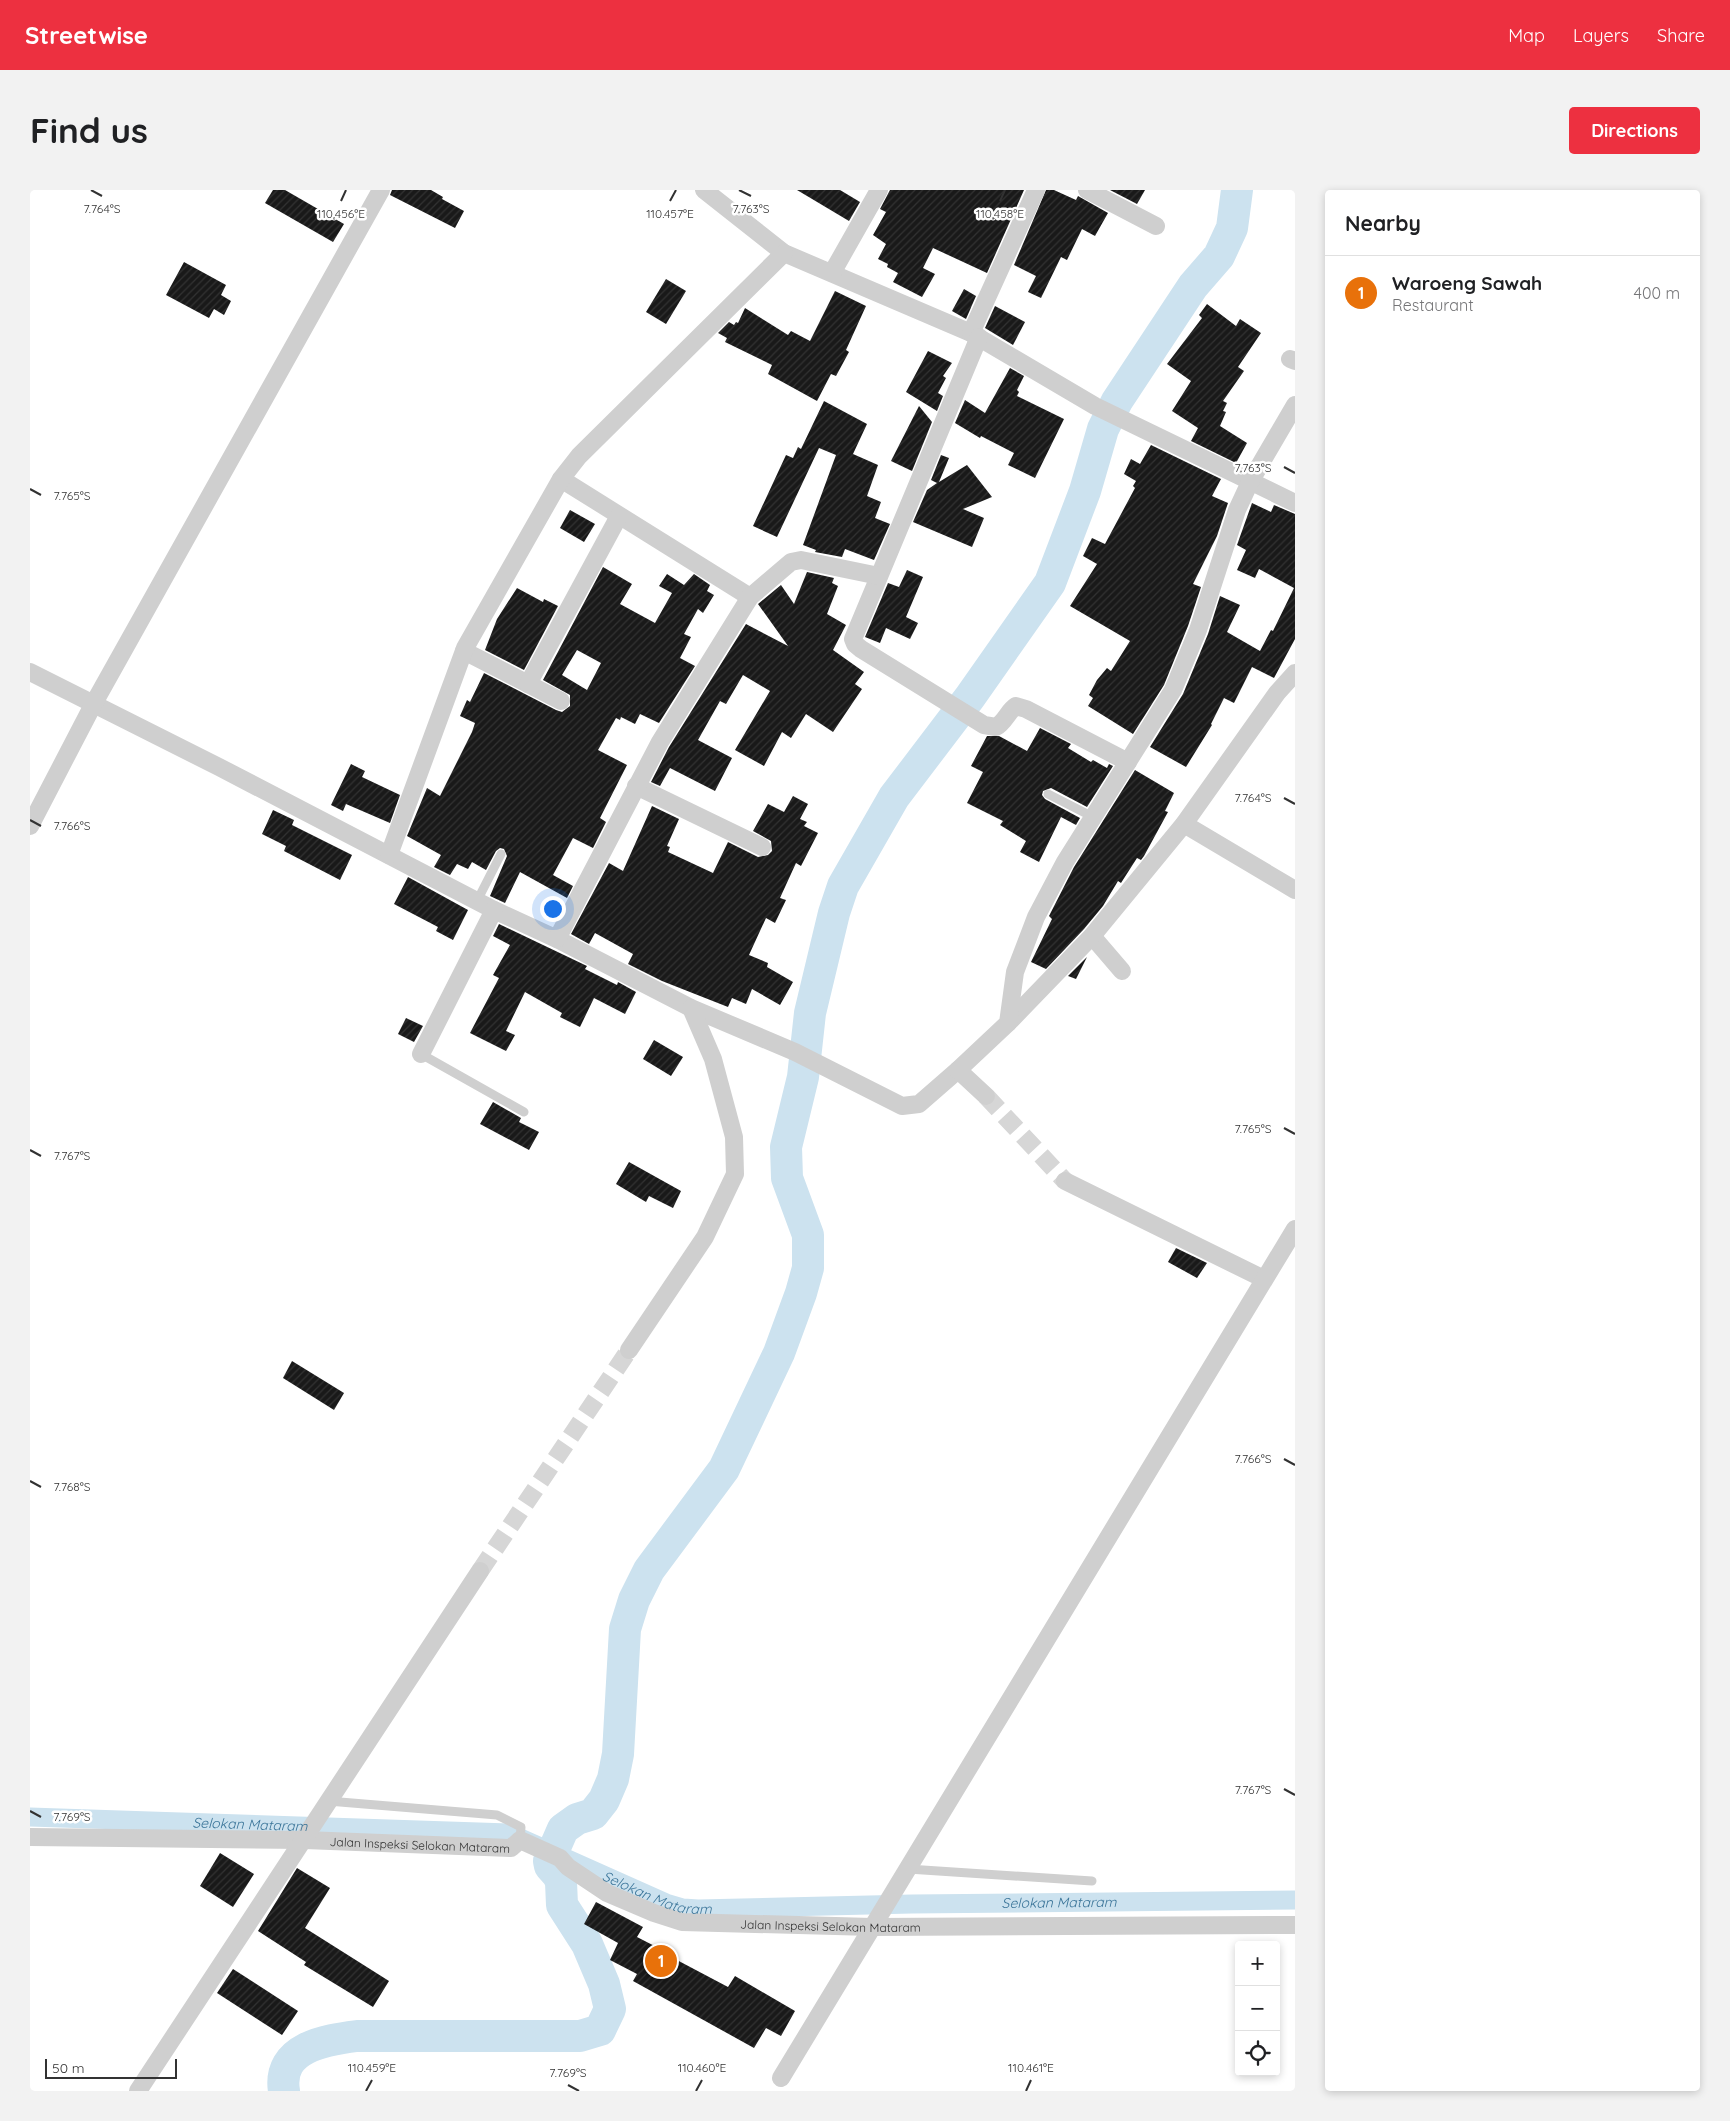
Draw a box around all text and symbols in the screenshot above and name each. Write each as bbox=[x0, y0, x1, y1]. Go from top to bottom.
text: Streetwise bbox=[25, 20, 148, 50]
text: Map bbox=[1508, 24, 1545, 47]
text: Layers bbox=[1573, 24, 1629, 47]
text: Share bbox=[1657, 24, 1705, 47]
button: Directions bbox=[1569, 107, 1700, 154]
text: Find us bbox=[30, 108, 148, 152]
text: 7.764°S bbox=[83, 201, 121, 216]
text: 7.763°S bbox=[733, 201, 770, 216]
text: 110.456°E bbox=[317, 206, 365, 221]
text: 110.457°E bbox=[646, 206, 694, 221]
text: 110.458°E bbox=[976, 206, 1024, 221]
text: Nearby bbox=[1345, 210, 1421, 236]
text: Waroeng Sawah bbox=[1392, 271, 1542, 295]
text: 1 bbox=[1358, 283, 1364, 303]
text: 400 m bbox=[1634, 283, 1680, 303]
text: Restaurant bbox=[1392, 295, 1474, 315]
text: 7.763°S bbox=[1235, 460, 1272, 475]
text: 7.765°S bbox=[53, 488, 91, 503]
text: 7.764°S bbox=[1234, 790, 1272, 805]
text: 7.766°S bbox=[53, 818, 91, 833]
your location bbox=[540, 896, 566, 922]
text: 7.765°S bbox=[1234, 1121, 1272, 1136]
text: 7.767°S bbox=[54, 1148, 91, 1163]
text: 7.766°S bbox=[1234, 1451, 1272, 1466]
text: 7.768°S bbox=[53, 1479, 91, 1494]
text: 7.767°S bbox=[1235, 1782, 1272, 1797]
text: 7.769°S bbox=[53, 1809, 91, 1824]
water label: Selokan Mataram bbox=[192, 1813, 308, 1835]
street label: Jalan Inspeksi Selokan Mataram bbox=[329, 1833, 510, 1855]
water label: Selokan Mataram bbox=[600, 1867, 712, 1918]
water label: Selokan Mataram bbox=[1001, 1893, 1117, 1912]
street label: Jalan Inspeksi Selokan Mataram bbox=[740, 1916, 921, 1935]
map controls bbox=[1235, 1941, 1280, 2076]
button: + bbox=[1235, 1941, 1280, 1986]
pin: 1 bbox=[645, 1942, 677, 1980]
button: − bbox=[1235, 1986, 1280, 2031]
button: locate bbox=[1235, 2031, 1280, 2076]
scale bar bbox=[45, 2056, 178, 2079]
text: 50 m bbox=[52, 2059, 85, 2077]
text: 110.459°E bbox=[348, 2060, 396, 2075]
text: 110.460°E bbox=[678, 2060, 726, 2075]
text: 110.461°E bbox=[1008, 2060, 1054, 2075]
text: 7.769°S bbox=[549, 2065, 587, 2080]

